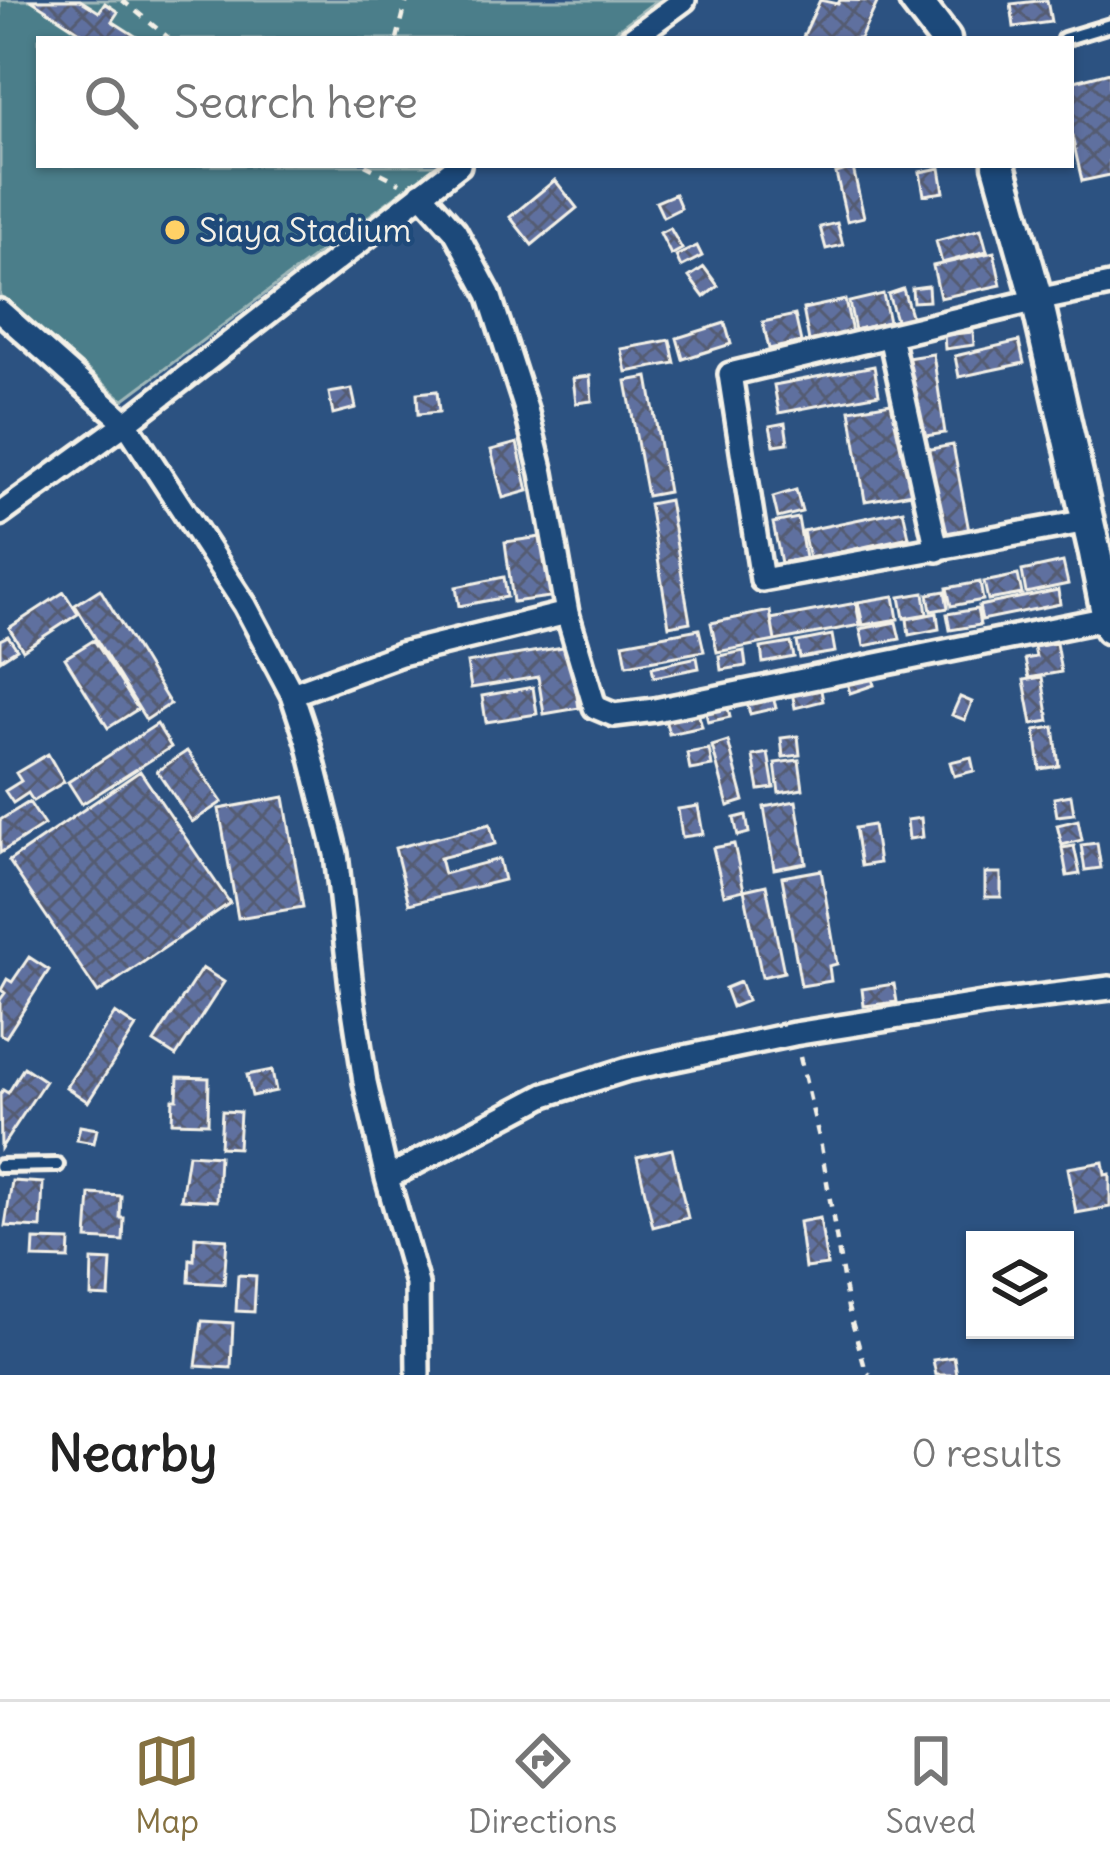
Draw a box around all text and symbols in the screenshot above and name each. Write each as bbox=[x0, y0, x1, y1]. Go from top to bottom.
search box bbox=[36, 36, 1074, 168]
icon: search bbox=[78, 69, 144, 135]
text: Search here bbox=[174, 74, 418, 130]
place label: Siaya Stadium bbox=[199, 209, 412, 251]
marker: Siaya Stadium bbox=[162, 217, 188, 243]
map controls bbox=[966, 1231, 1074, 1339]
button: layers bbox=[966, 1231, 1074, 1339]
text: Nearby bbox=[48, 1421, 217, 1485]
text: 0 results bbox=[911, 1429, 1062, 1478]
tab: Map bbox=[134, 1728, 200, 1842]
tab: Directions bbox=[468, 1728, 617, 1842]
tab: Saved bbox=[886, 1728, 976, 1842]

